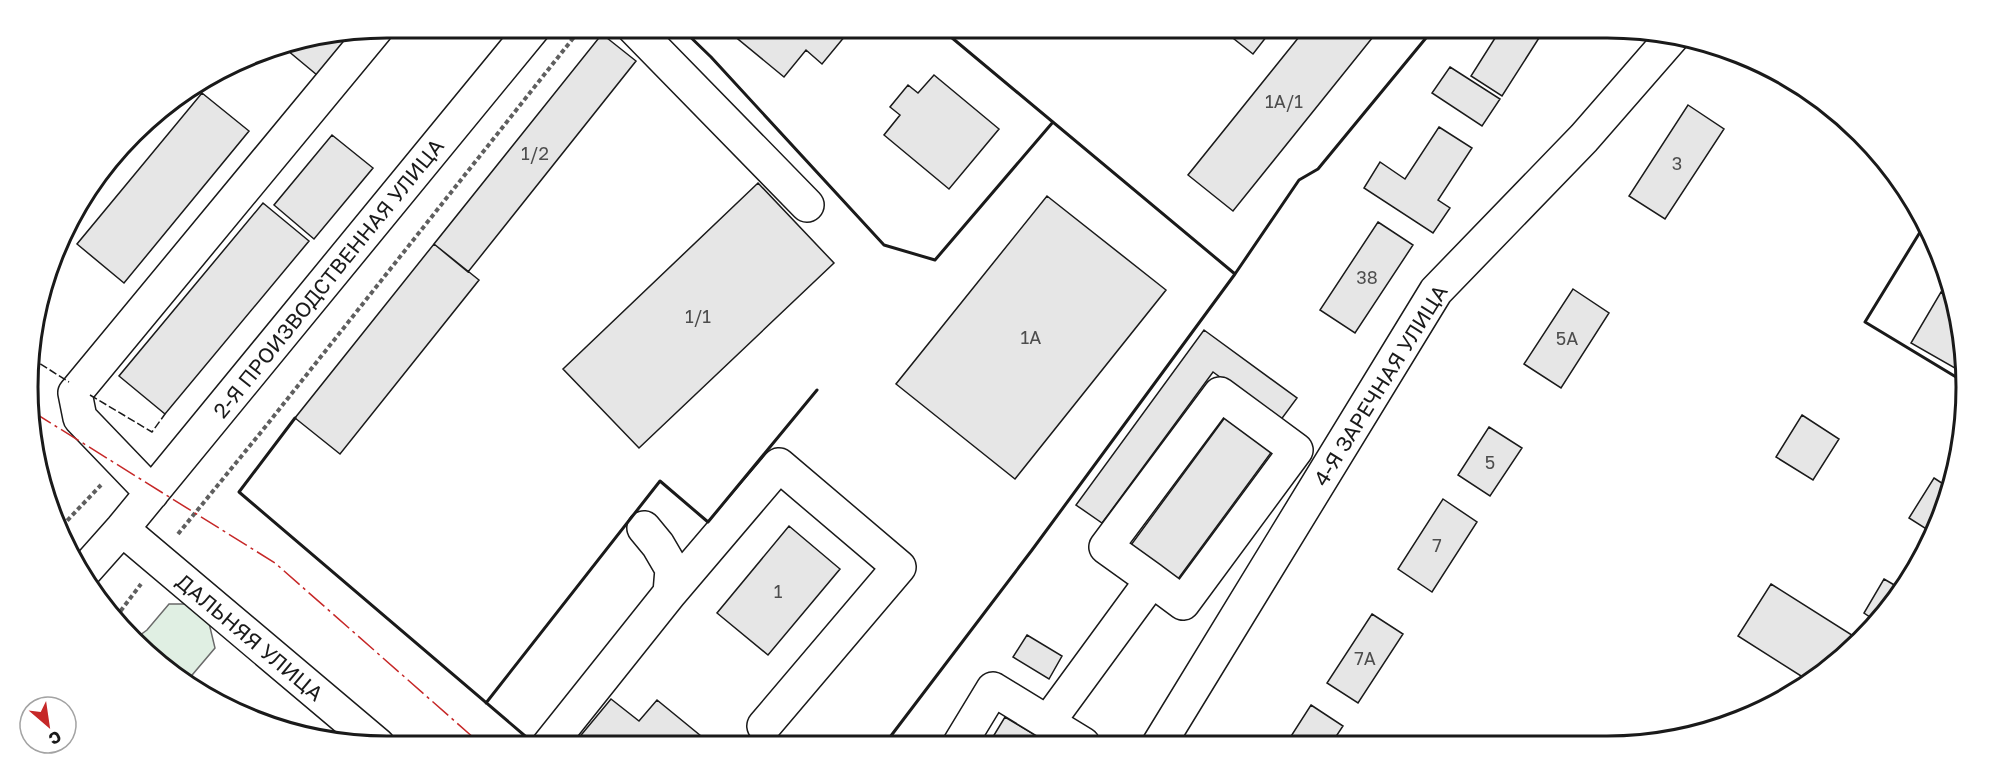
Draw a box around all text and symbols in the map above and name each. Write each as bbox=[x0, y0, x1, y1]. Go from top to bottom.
house number: 1А/1 bbox=[1265, 90, 1303, 112]
street label: 2-Я ПРОИЗВОДСТВЕННАЯ УЛИЦА bbox=[207, 133, 449, 423]
house number: 1/2 bbox=[521, 142, 549, 164]
house number: 3 bbox=[1672, 152, 1682, 174]
house number: 38 bbox=[1356, 266, 1378, 288]
street label: 4-Я ЗАРЕЧНАЯ УЛИЦА bbox=[1307, 280, 1453, 490]
house number: 1/1 bbox=[685, 305, 711, 327]
house number: 1А bbox=[1021, 326, 1041, 348]
house number: 5А bbox=[1556, 327, 1578, 349]
house number: 5 bbox=[1485, 451, 1495, 473]
house number: 7 bbox=[1432, 534, 1442, 556]
street label: ДАЛЬНЯЯ УЛИЦА bbox=[171, 568, 329, 706]
house number: 1 bbox=[774, 580, 783, 602]
house number: 7А bbox=[1354, 647, 1376, 669]
north arrow bbox=[18, 695, 78, 755]
text: С bbox=[45, 727, 65, 750]

